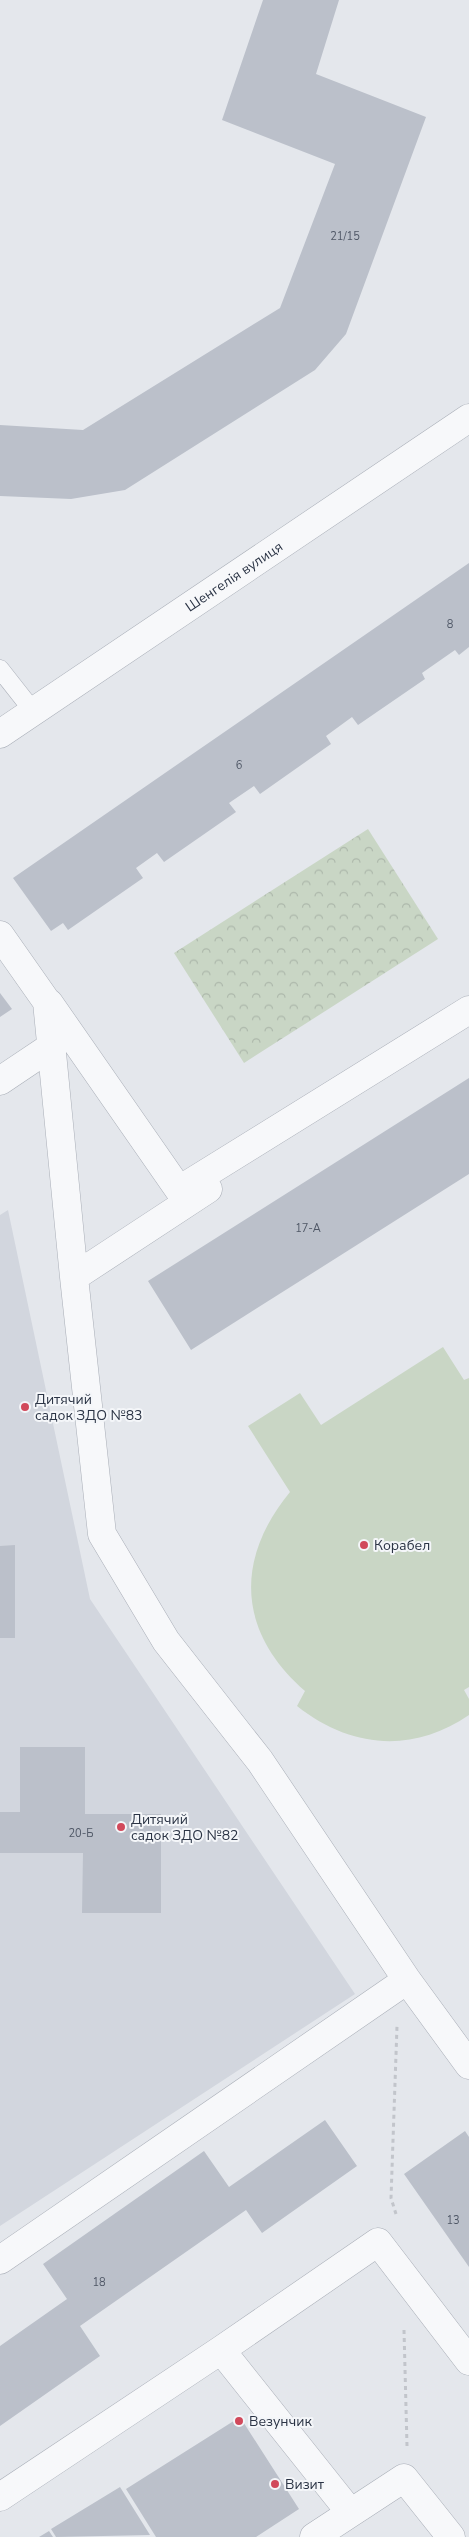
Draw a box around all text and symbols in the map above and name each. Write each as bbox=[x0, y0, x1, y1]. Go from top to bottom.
house number: 21/15 bbox=[330, 229, 360, 244]
street label: Шенгелія вулиця bbox=[181, 537, 286, 616]
house number: 8 bbox=[447, 617, 454, 632]
house number: 6 bbox=[236, 758, 243, 773]
house number: 17-А bbox=[295, 1221, 321, 1236]
place label: Дитячий садок ЗДО №83 bbox=[35, 1390, 142, 1425]
marker: Дитячий садок ЗДО №83 bbox=[19, 1401, 31, 1413]
place label: Корабел bbox=[374, 1536, 430, 1555]
marker: Корабел bbox=[358, 1539, 370, 1551]
place label: Дитячий садок ЗДО №82 bbox=[131, 1810, 238, 1845]
marker: Дитячий садок ЗДО №82 bbox=[115, 1821, 127, 1833]
house number: 20-Б bbox=[68, 1826, 94, 1841]
house number: 13 bbox=[446, 2213, 460, 2228]
house number: 18 bbox=[92, 2275, 106, 2290]
place label: Везунчик bbox=[249, 2412, 312, 2431]
marker: Везунчик bbox=[233, 2415, 245, 2427]
place label: Визит bbox=[285, 2475, 325, 2494]
marker: Визит bbox=[269, 2478, 281, 2490]

